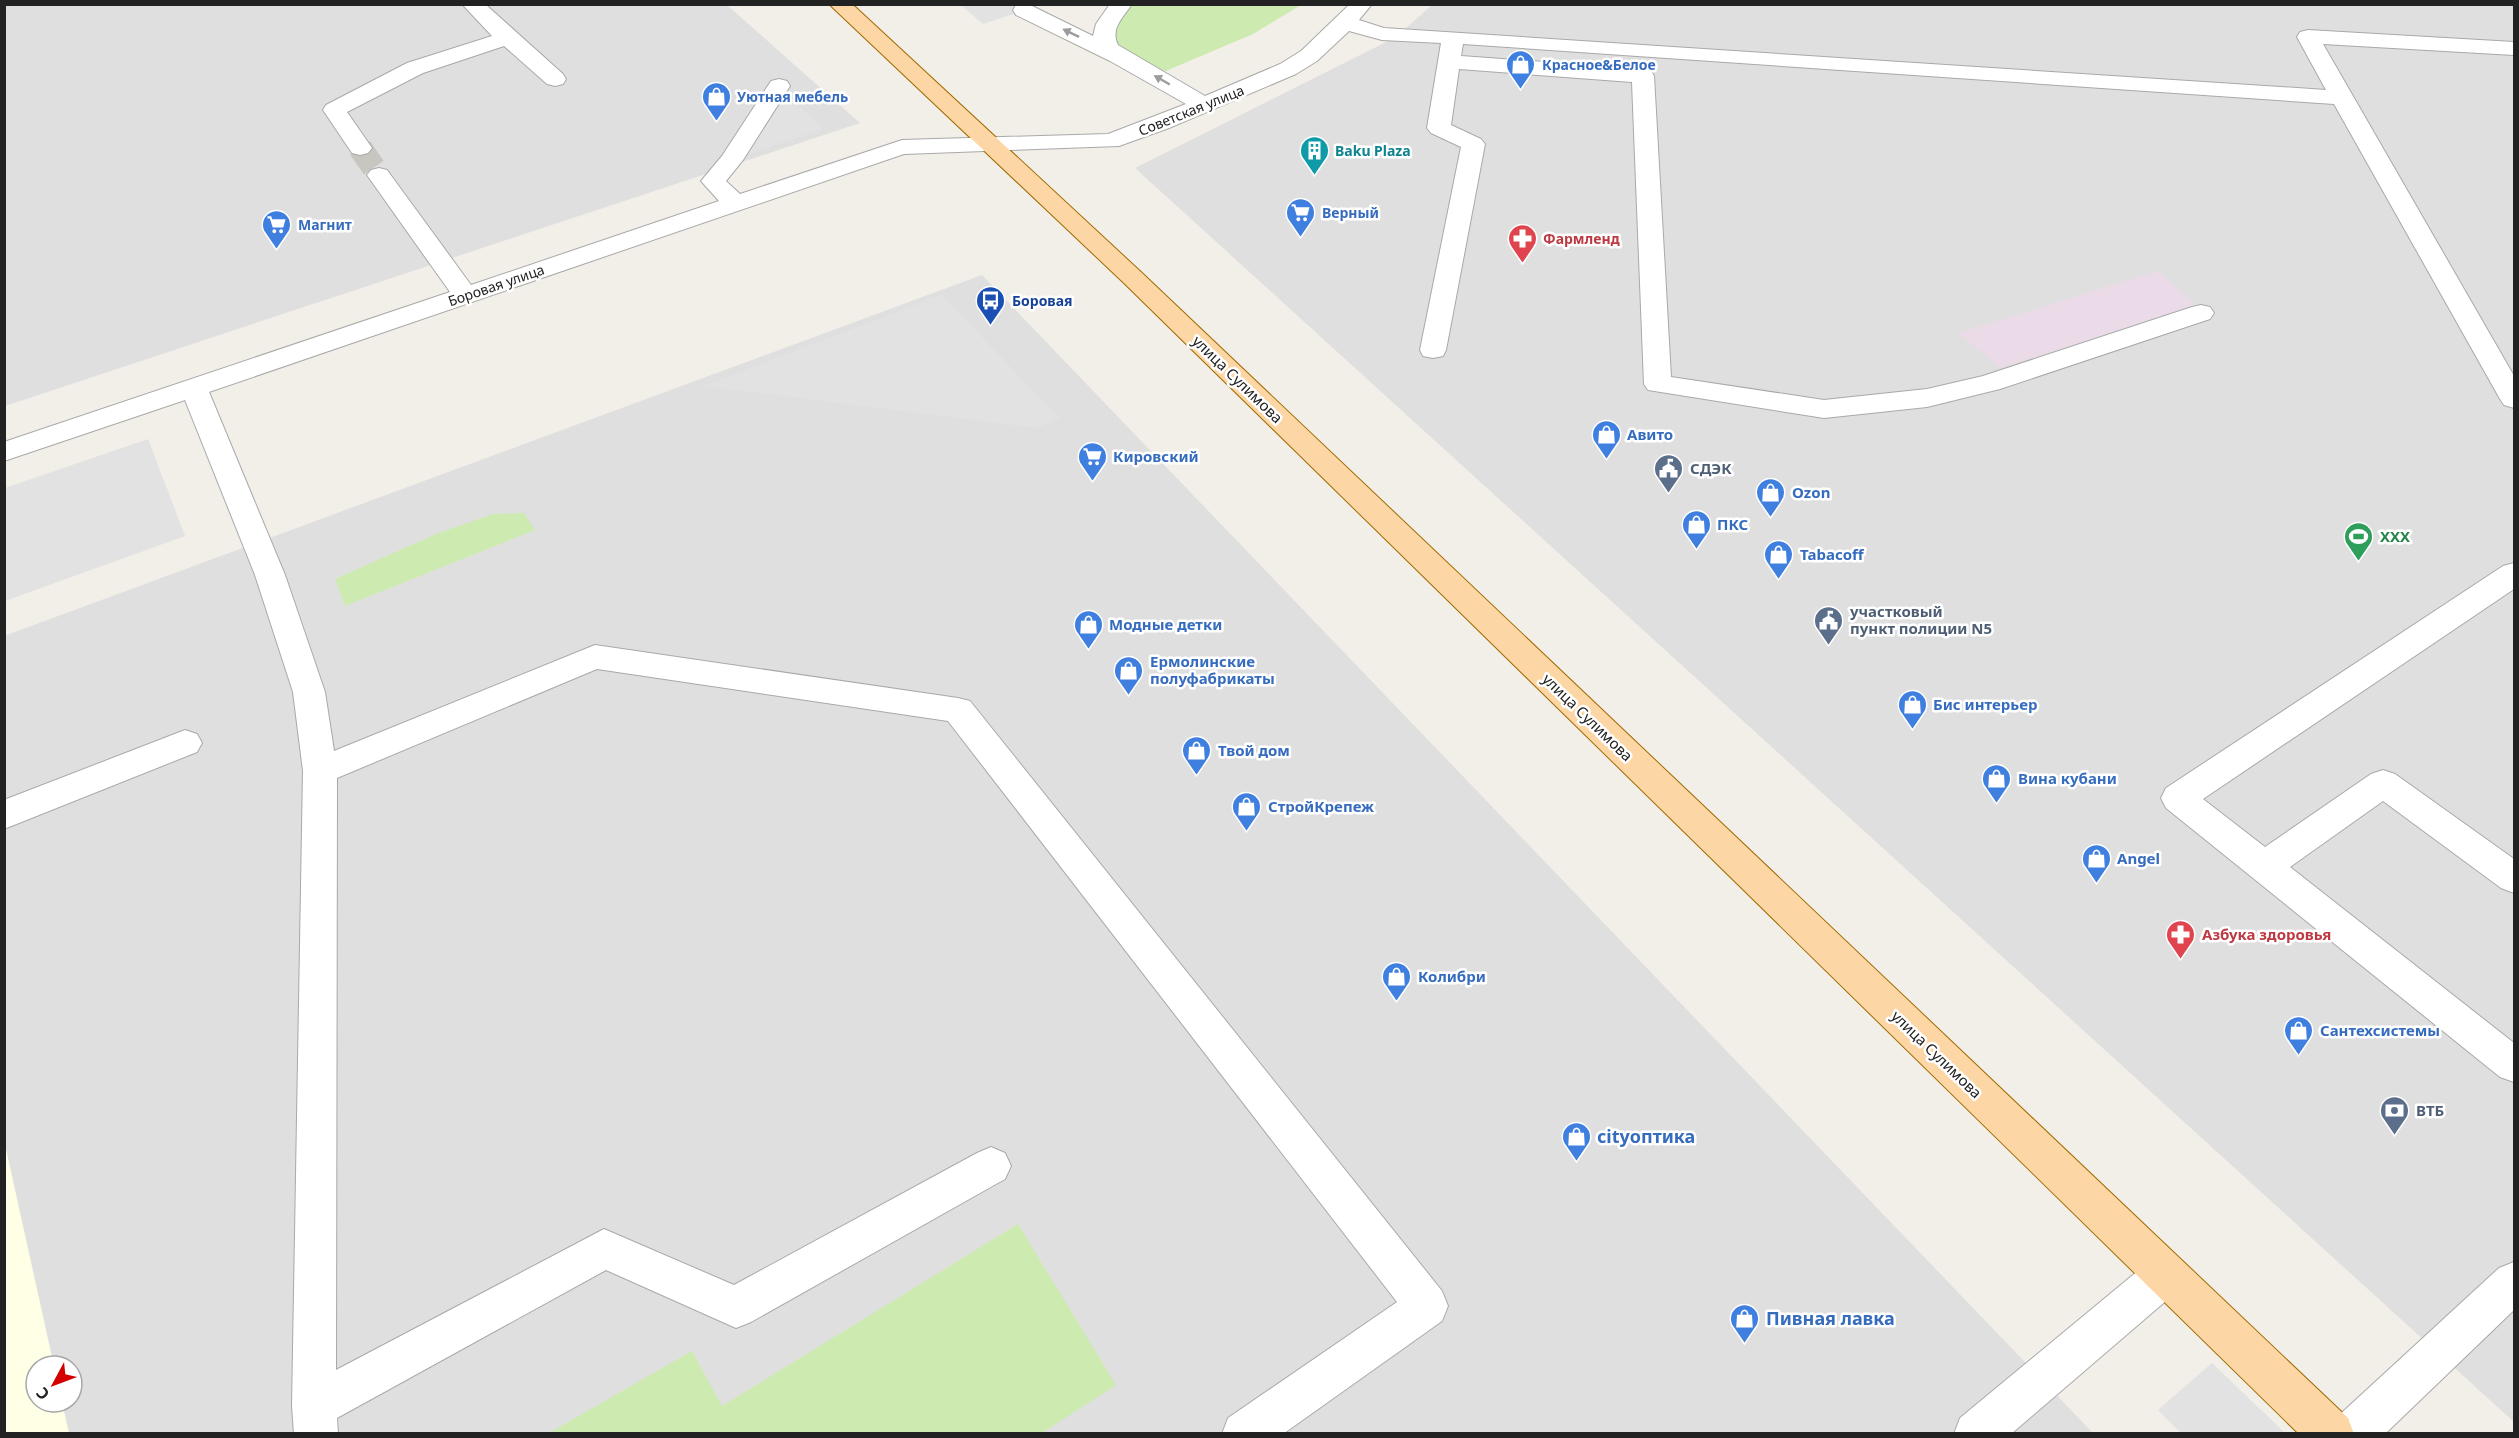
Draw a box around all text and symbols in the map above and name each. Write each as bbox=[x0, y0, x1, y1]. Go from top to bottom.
one-way arrow bbox=[1062, 29, 1079, 38]
shop icon: Красное&Белое bbox=[1505, 48, 1537, 90]
place label: Красное&Белое bbox=[1542, 55, 1656, 74]
one-way arrow bbox=[1154, 75, 1170, 86]
shop icon: Уютная мебель bbox=[700, 80, 732, 122]
street label: Советская улица bbox=[1135, 80, 1247, 140]
place label: Уютная мебель bbox=[737, 87, 848, 106]
building icon: Baku Plaza bbox=[1298, 134, 1330, 176]
place label: Baku Plaza bbox=[1335, 141, 1411, 160]
supermarket icon: Верный bbox=[1285, 196, 1317, 238]
place label: Верный bbox=[1322, 203, 1379, 222]
supermarket icon: Магнит bbox=[261, 208, 293, 250]
place label: Магнит bbox=[298, 215, 352, 234]
pharmacy icon: Фармленд bbox=[1506, 222, 1538, 264]
place label: Фармленд bbox=[1543, 229, 1620, 248]
street label: Боровая улица bbox=[445, 260, 547, 310]
bus stop icon: Боровая bbox=[975, 284, 1007, 326]
place label: Боровая bbox=[1012, 291, 1073, 310]
street label: улица Сулимова bbox=[1189, 331, 1287, 427]
shop icon: Авито bbox=[1590, 418, 1622, 460]
place label: Авито bbox=[1627, 424, 1673, 444]
supermarket icon: Кировский bbox=[1076, 440, 1108, 482]
place label: Кировский bbox=[1113, 446, 1199, 466]
public building icon: СДЭК bbox=[1653, 452, 1685, 494]
place label: СДЭК bbox=[1690, 458, 1732, 478]
shop icon: Ozon bbox=[1755, 476, 1787, 518]
place label: Ozon bbox=[1792, 482, 1830, 502]
shop icon: ПКС bbox=[1680, 508, 1712, 550]
place label: ПКС bbox=[1717, 514, 1749, 534]
sports icon: XXX bbox=[2343, 520, 2375, 562]
place label: XXX bbox=[2380, 526, 2410, 546]
shop icon: Tabacoff bbox=[1763, 538, 1795, 580]
place label: Tabacoff bbox=[1800, 544, 1865, 564]
place label: участковый пункт полиции N5 bbox=[1849, 601, 1992, 638]
public building icon: участковый пункт полиции N5 bbox=[1813, 604, 1845, 646]
shop icon: Модные детки bbox=[1072, 608, 1104, 650]
place label: Модные детки bbox=[1109, 614, 1222, 634]
place label: Ермолинские полуфабрикаты bbox=[1150, 651, 1275, 688]
shop icon: Ермолинские полуфабрикаты bbox=[1113, 654, 1145, 696]
street label: улица Сулимова bbox=[1539, 669, 1637, 765]
shop icon: Бис интерьер bbox=[1896, 688, 1928, 730]
place label: Бис интерьер bbox=[1933, 694, 2037, 714]
shop icon: Твой дом bbox=[1181, 734, 1213, 776]
place label: Твой дом bbox=[1218, 740, 1290, 760]
shop icon: Вина кубани bbox=[1981, 762, 2013, 804]
place label: Вина кубани bbox=[2018, 768, 2117, 788]
shop icon: СтройКрепеж bbox=[1231, 790, 1263, 832]
place label: СтройКрепеж bbox=[1268, 796, 1374, 816]
shop icon: Angel bbox=[2080, 842, 2112, 884]
place label: Angel bbox=[2117, 848, 2160, 868]
pharmacy icon: Азбука здоровья bbox=[2165, 918, 2197, 960]
place label: Азбука здоровья bbox=[2202, 924, 2331, 944]
shop icon: Колибри bbox=[1381, 960, 1413, 1002]
place label: Колибри bbox=[1418, 966, 1486, 986]
street label: улица Сулимова bbox=[1888, 1006, 1986, 1102]
shop icon: Сантехсистемы bbox=[2283, 1014, 2315, 1056]
place label: Сантехсистемы bbox=[2320, 1020, 2440, 1040]
bank icon: ВТБ bbox=[2379, 1094, 2411, 1136]
place label: ВТБ bbox=[2416, 1100, 2445, 1120]
shop icon: cityоптика bbox=[1560, 1120, 1592, 1162]
place label: cityоптика bbox=[1597, 1124, 1695, 1148]
shop icon: Пивная лавка bbox=[1729, 1302, 1761, 1344]
place label: Пивная лавка bbox=[1766, 1306, 1895, 1330]
north arrow bbox=[24, 1354, 84, 1414]
text: С bbox=[31, 1383, 54, 1405]

